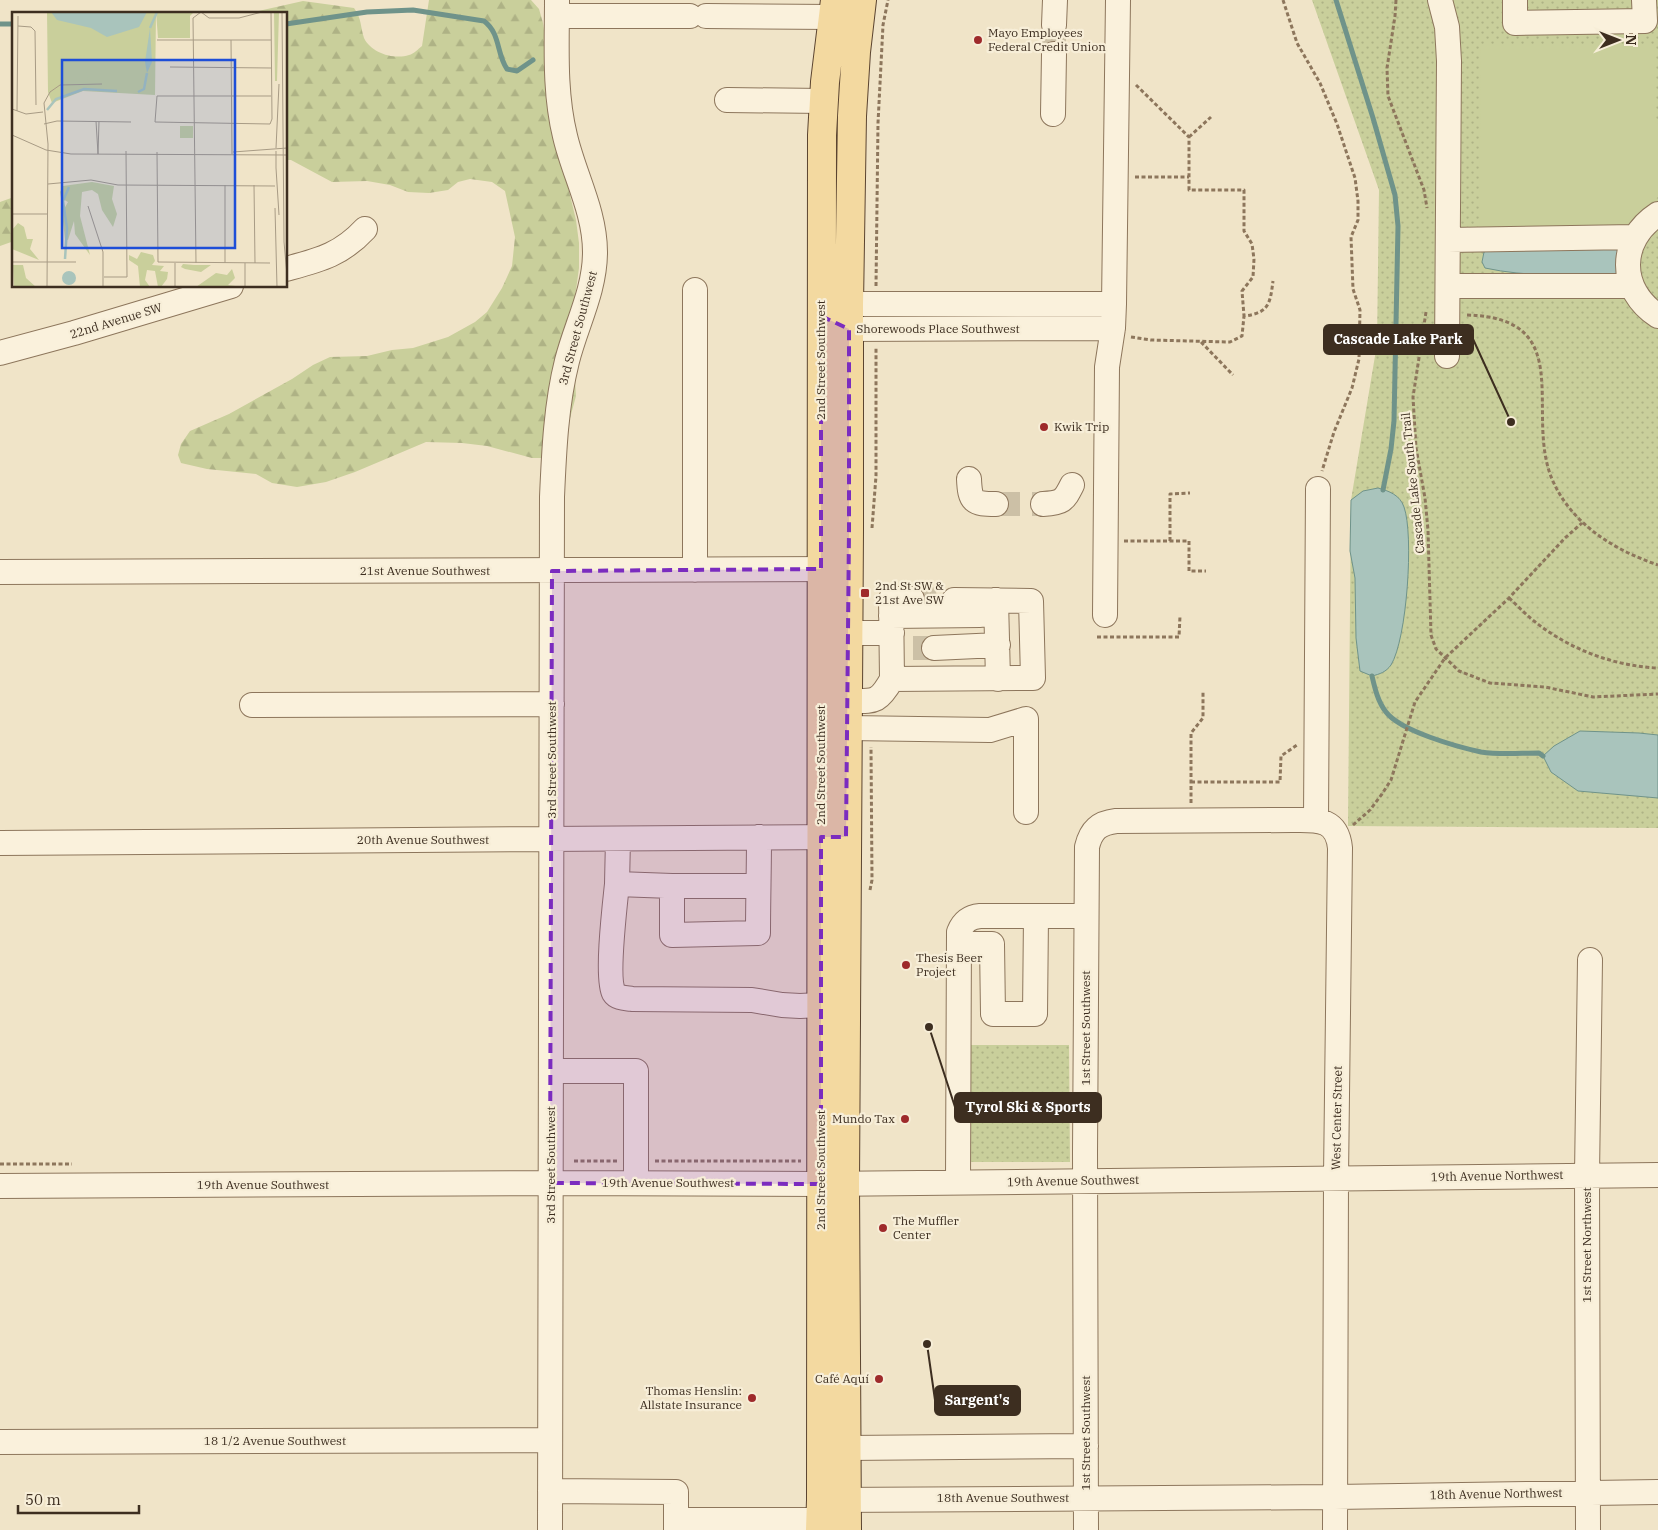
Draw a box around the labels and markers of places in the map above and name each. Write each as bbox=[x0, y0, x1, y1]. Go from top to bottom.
place label: Mayo Employees Federal Credit Union bbox=[988, 25, 1106, 54]
marker: Mayo Employees Federal Credit Union bbox=[972, 34, 984, 46]
callout: Cascade Lake Park bbox=[1324, 325, 1473, 354]
place label: Kwik Trip bbox=[1054, 419, 1109, 434]
marker: Kwik Trip bbox=[1038, 421, 1050, 433]
place label: 2nd St SW & 21st Ave SW bbox=[875, 578, 945, 607]
marker: 2nd St SW & 21st Ave SW bbox=[859, 587, 871, 599]
place label: Thesis Beer Project bbox=[916, 950, 983, 979]
marker: Thesis Beer Project bbox=[900, 959, 912, 971]
callout: Tyrol Ski & Sports bbox=[955, 1093, 1101, 1122]
place label: Mundo Tax bbox=[832, 1111, 895, 1126]
marker: Mundo Tax bbox=[899, 1113, 911, 1125]
place label: The Muffler Center bbox=[893, 1213, 960, 1242]
marker: The Muffler Center bbox=[877, 1222, 889, 1234]
place label: Café Aquí bbox=[815, 1371, 869, 1386]
marker: Café Aquí bbox=[873, 1373, 885, 1385]
place label: Thomas Henslin: Allstate Insurance bbox=[640, 1383, 742, 1412]
callout: Sargent's bbox=[935, 1386, 1020, 1415]
marker: Thomas Henslin: Allstate Insurance bbox=[746, 1392, 758, 1404]

